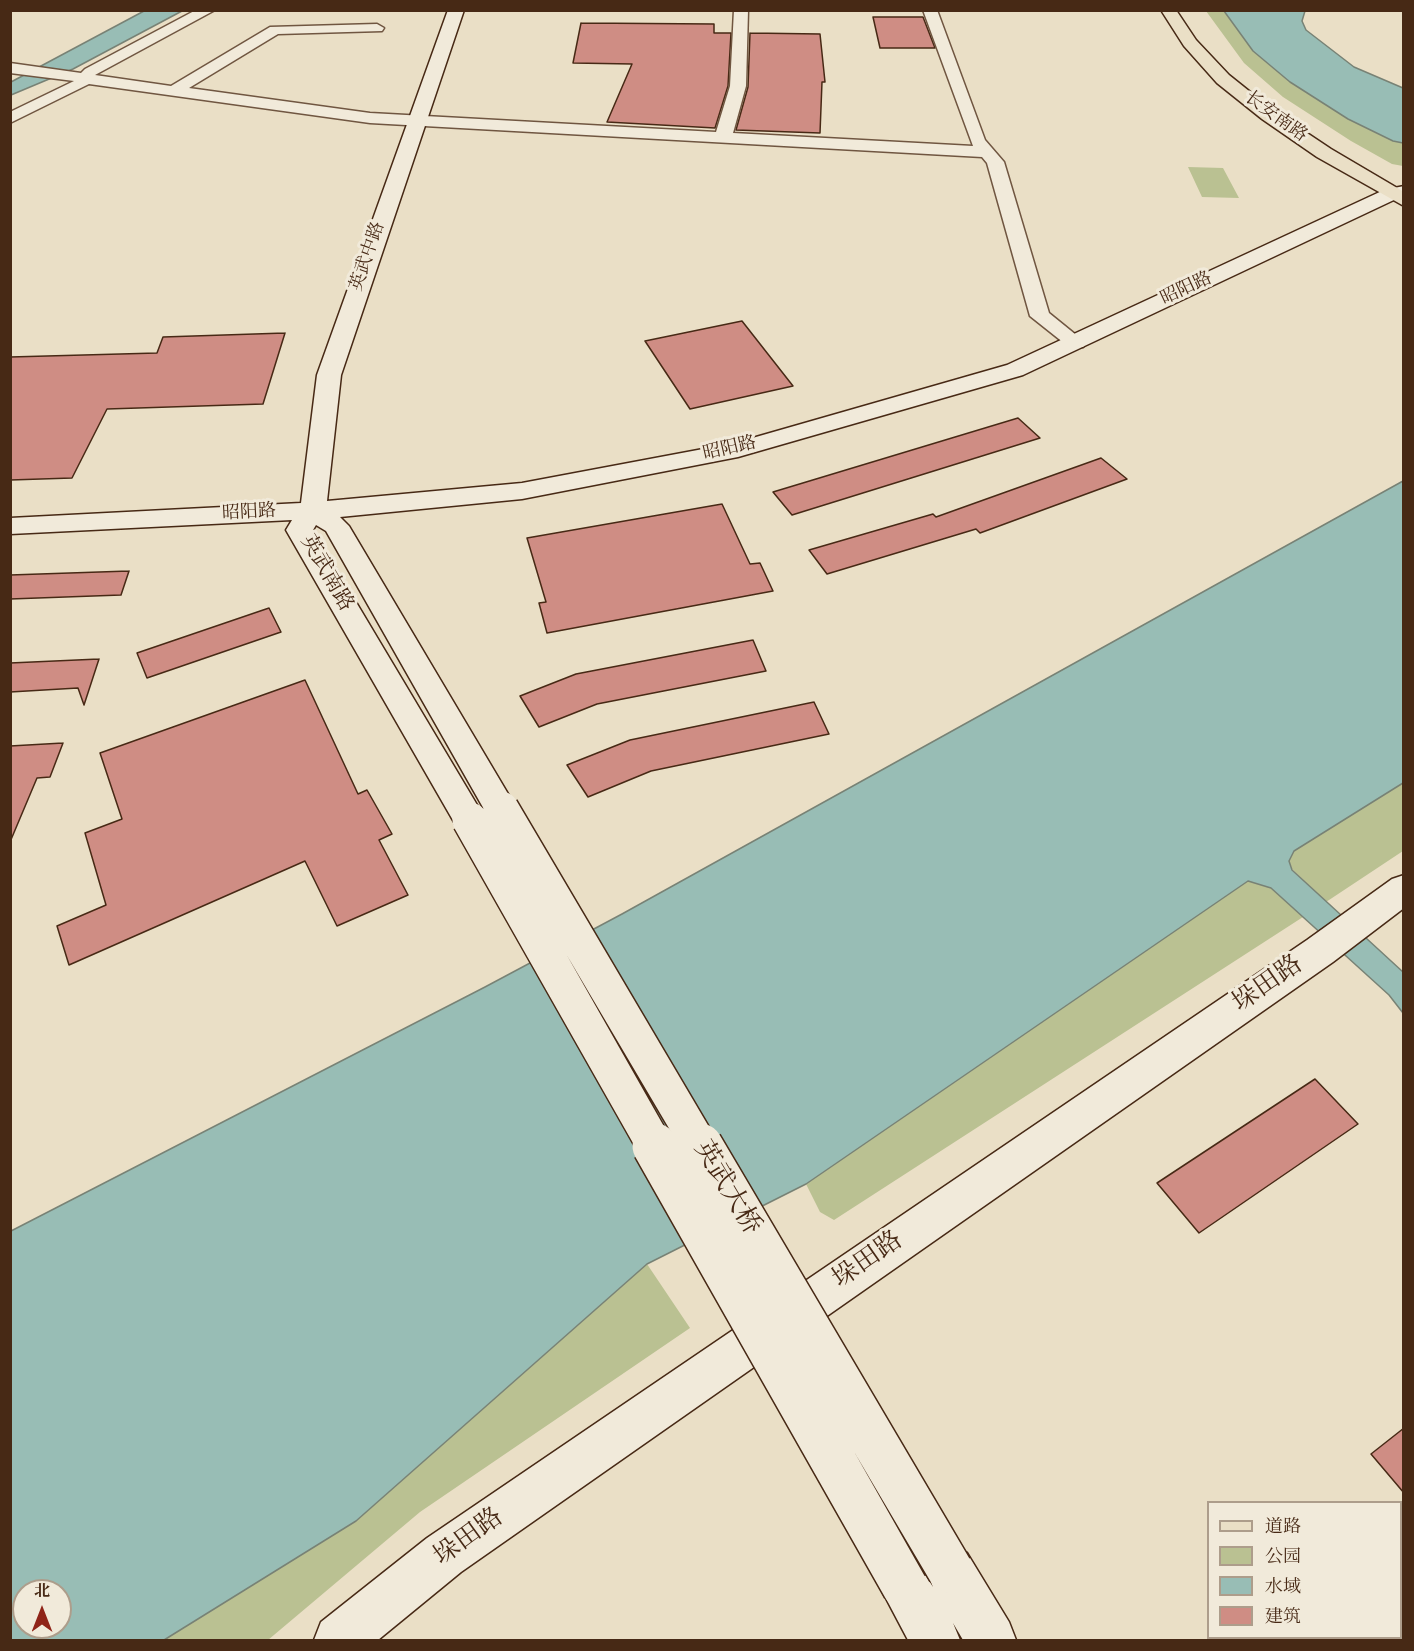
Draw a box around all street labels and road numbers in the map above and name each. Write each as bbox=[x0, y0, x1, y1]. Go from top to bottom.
street label: 长安南路 bbox=[1240, 88, 1310, 148]
street label: 英武中路 bbox=[347, 219, 391, 295]
street label: 昭阳路 bbox=[1158, 269, 1216, 311]
street label: 昭阳路 bbox=[701, 433, 759, 467]
street label: 昭阳路 bbox=[221, 502, 277, 526]
street label: 英武南路 bbox=[293, 531, 357, 617]
street label: 垛田路 bbox=[1228, 951, 1310, 1021]
street label: 英武大桥 bbox=[685, 1136, 765, 1242]
street label: 垛田路 bbox=[828, 1227, 910, 1297]
street label: 垛田路 bbox=[429, 1503, 511, 1575]

